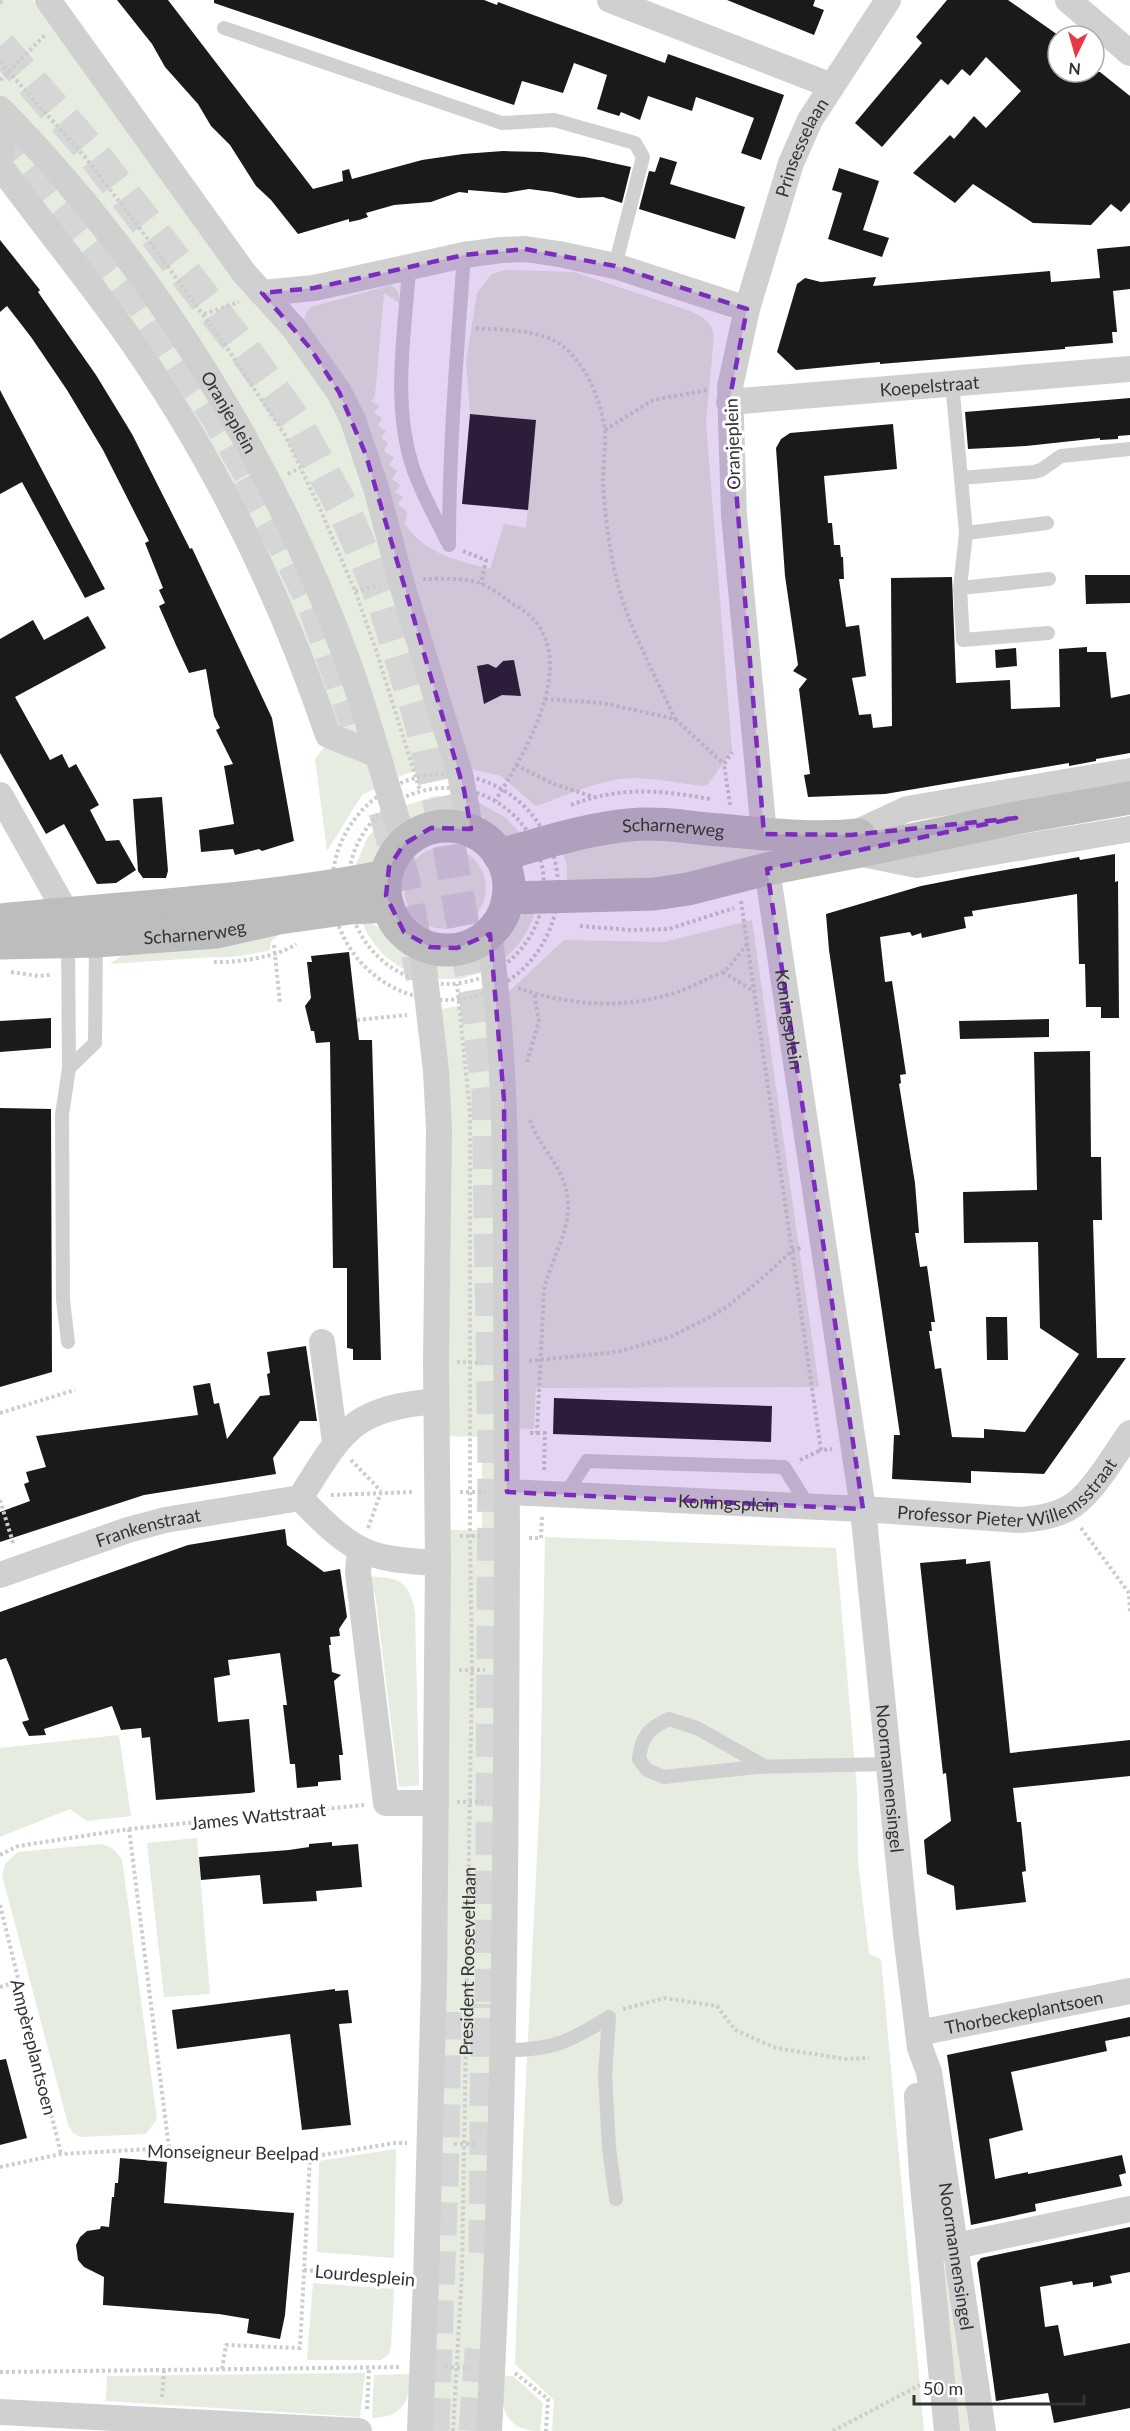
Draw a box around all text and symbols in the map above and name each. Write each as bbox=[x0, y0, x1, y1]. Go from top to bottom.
north arrow bbox=[1046, 24, 1106, 84]
text: N bbox=[1068, 59, 1082, 79]
street label: Prinsesselaan bbox=[770, 94, 832, 200]
street label: Oranjeplein bbox=[197, 367, 262, 457]
street label: Koepelstraat bbox=[879, 370, 980, 401]
street label: Oranjeplein bbox=[719, 398, 745, 490]
street label: Scharnerweg bbox=[621, 813, 725, 841]
street label: Scharnerweg bbox=[143, 915, 248, 948]
street label: Koningsplein bbox=[771, 968, 808, 1071]
street label: Professor Pieter Willemsstraat bbox=[896, 1453, 1121, 1531]
street label: Koningsplein bbox=[678, 1489, 780, 1516]
street label: Frankenstraat bbox=[93, 1503, 203, 1552]
street label: Noormannensingel bbox=[872, 1703, 909, 1854]
street label: James Wattstraat bbox=[189, 1798, 327, 1834]
street label: President Rooseveltlaan bbox=[455, 1867, 480, 2056]
street label: Ampèreplantsoen bbox=[6, 1977, 62, 2117]
street label: Thorbeckeplantsoen bbox=[943, 1986, 1105, 2038]
street label: Monseigneur Beelpad bbox=[147, 2140, 319, 2164]
street label: Noormannensingel bbox=[935, 2181, 979, 2331]
street label: Lourdesplein bbox=[314, 2260, 416, 2290]
scale bar bbox=[914, 2368, 1084, 2406]
text: 50 m bbox=[923, 2377, 963, 2399]

